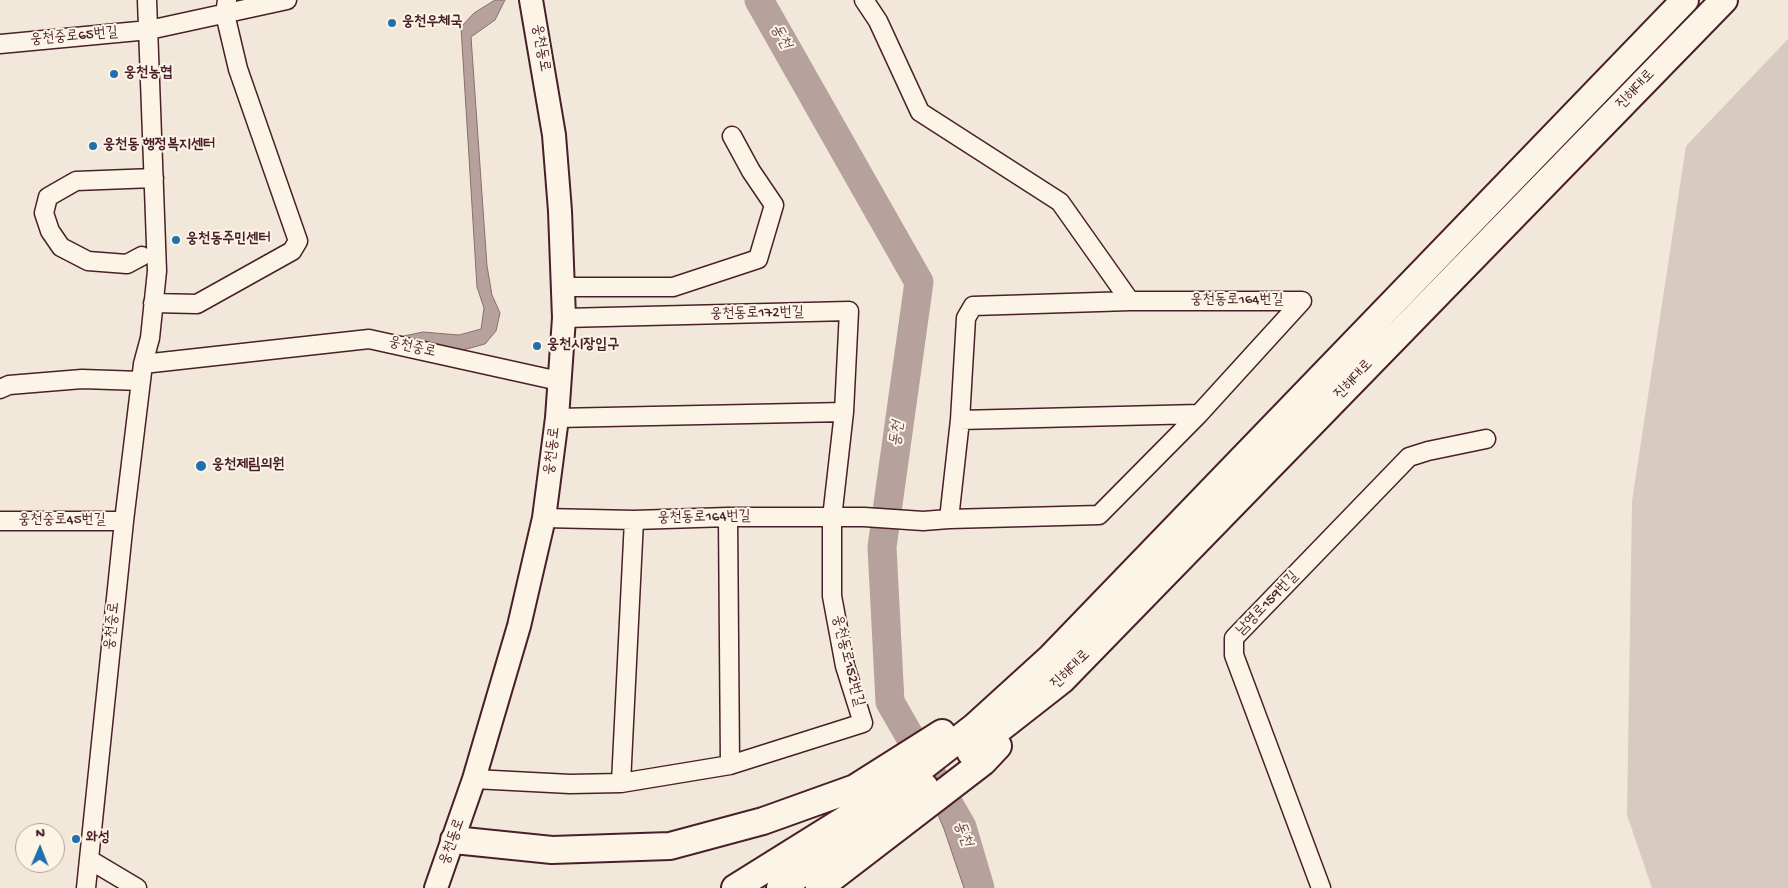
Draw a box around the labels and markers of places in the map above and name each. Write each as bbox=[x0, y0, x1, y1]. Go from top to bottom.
place label: 웅천우체국 bbox=[402, 14, 462, 32]
marker: 웅천우체국 bbox=[386, 17, 398, 29]
place label: 웅천농협 bbox=[124, 65, 172, 83]
marker: 웅천농협 bbox=[108, 68, 120, 80]
place label: 웅천동 행정복지센터 bbox=[103, 137, 215, 155]
marker: 웅천동 행정복지센터 bbox=[87, 140, 99, 152]
place label: 웅천동주민센터 bbox=[186, 231, 270, 249]
marker: 웅천동주민센터 bbox=[170, 234, 182, 246]
place label: 웅천시장입구 bbox=[547, 337, 619, 355]
marker: 웅천시장입구 bbox=[531, 340, 543, 352]
place label: 웅천제림의원 bbox=[212, 457, 284, 475]
marker: 웅천제림의원 bbox=[194, 459, 208, 473]
place label: 와성 bbox=[86, 830, 110, 848]
marker: 와성 bbox=[70, 833, 82, 845]

